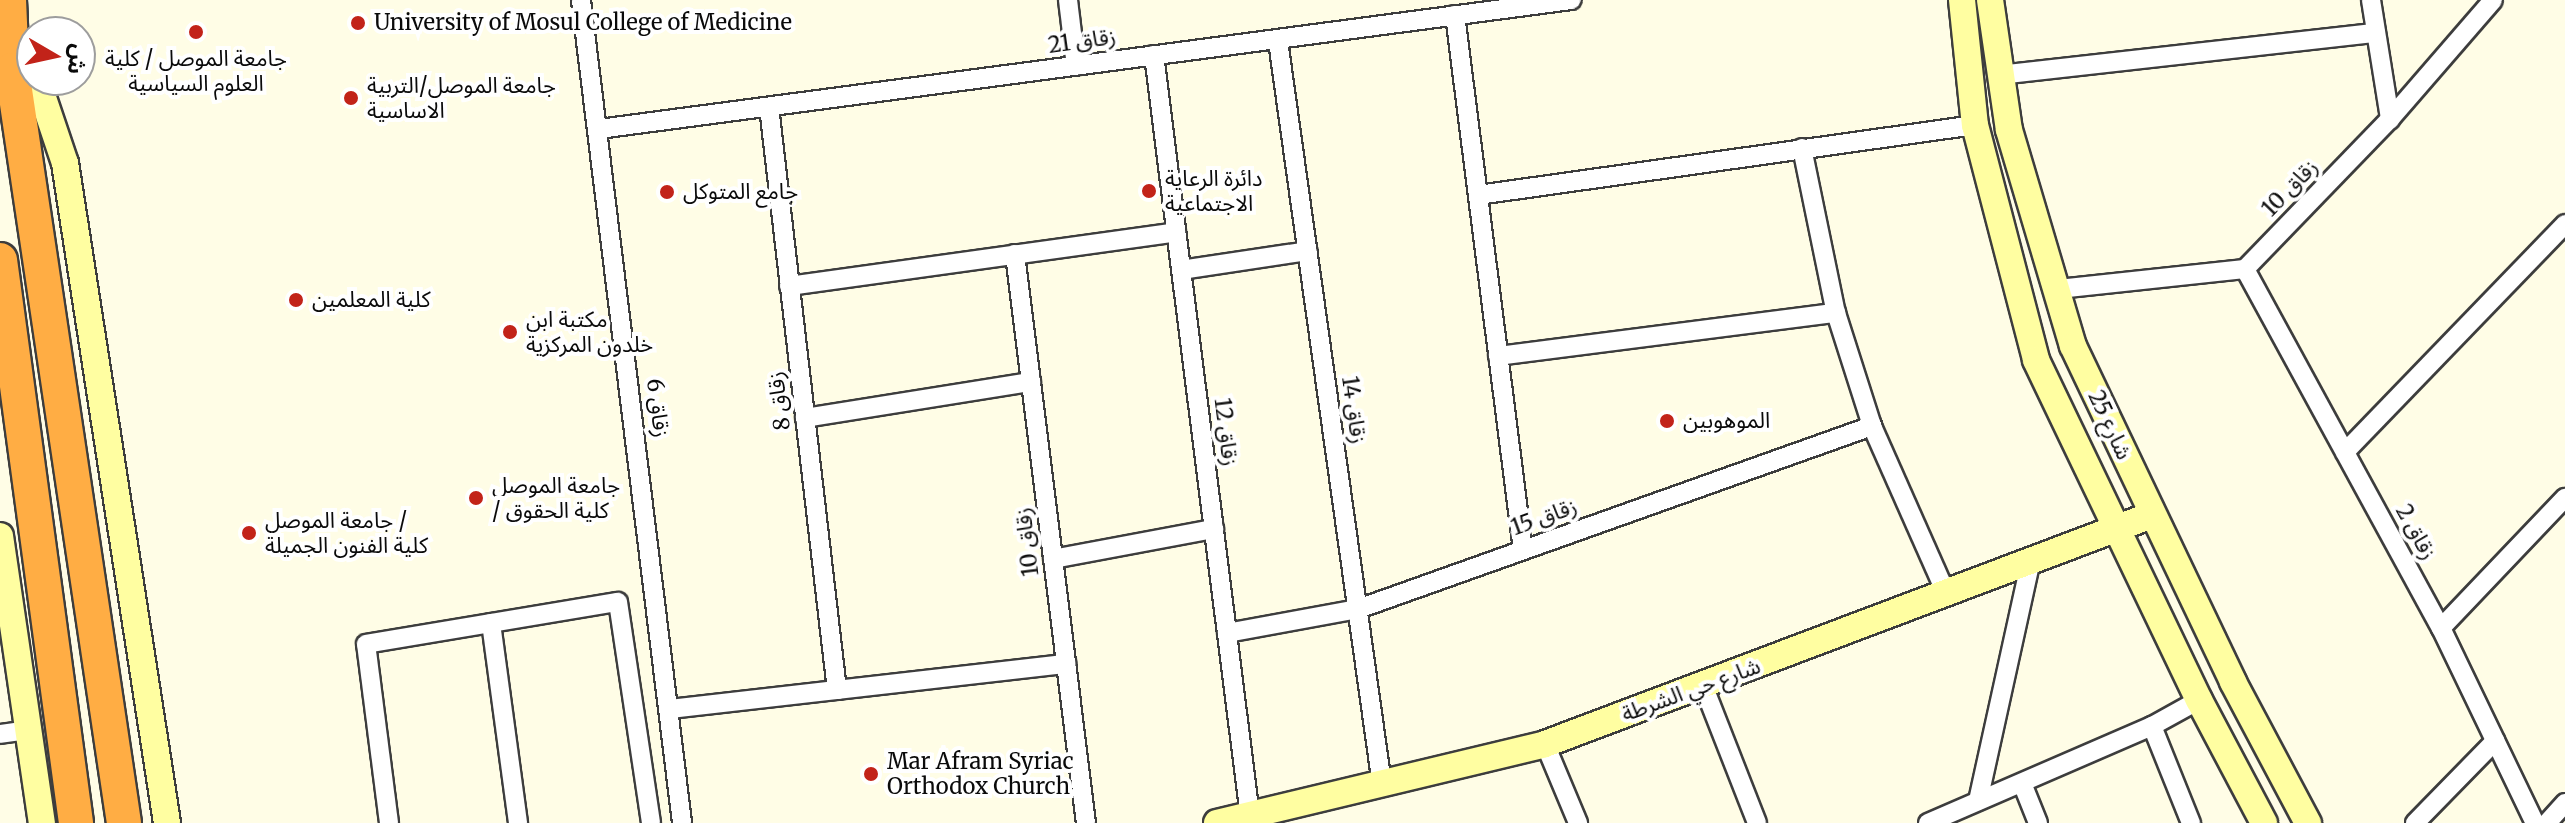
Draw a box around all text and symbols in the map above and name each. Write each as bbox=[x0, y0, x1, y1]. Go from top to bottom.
place label: University of Mosul College of Medicine bbox=[374, 10, 792, 36]
marker: University of Mosul College of Medicine bbox=[349, 14, 367, 32]
north arrow bbox=[16, 16, 96, 96]
marker: جامعة الموصل / كلية العلوم السياسية bbox=[187, 23, 205, 41]
street label: زقاق 21 bbox=[1046, 23, 1118, 59]
text: ش bbox=[62, 42, 94, 77]
place label: جامعة الموصل / كلية العلوم السياسية bbox=[105, 45, 287, 96]
place label: جامعة الموصل/التربية الاساسية bbox=[367, 72, 556, 124]
marker: جامعة الموصل/التربية الاساسية bbox=[342, 89, 360, 107]
street label: زقاق 10 bbox=[2257, 154, 2323, 222]
place label: دائرة الرعاية الاجتماعية bbox=[1165, 165, 1262, 216]
place label: جامع المتوكل bbox=[683, 179, 798, 205]
marker: دائرة الرعاية الاجتماعية bbox=[1140, 182, 1158, 200]
marker: جامع المتوكل bbox=[658, 183, 676, 201]
place label: كلية المعلمين bbox=[312, 287, 430, 313]
marker: كلية المعلمين bbox=[287, 291, 305, 309]
place label: مكتبة ابن خلدون المركزية bbox=[526, 306, 653, 358]
marker: مكتبة ابن خلدون المركزية bbox=[501, 323, 519, 341]
street label: زقاق 8 bbox=[762, 370, 796, 432]
street label: زقاق 14 bbox=[1336, 374, 1372, 446]
street label: زقاق 6 bbox=[641, 377, 675, 439]
street label: شارع 25 bbox=[2083, 386, 2137, 464]
street label: زقاق 12 bbox=[1209, 396, 1243, 468]
place label: الموهوبين bbox=[1683, 408, 1770, 434]
marker: الموهوبين bbox=[1658, 412, 1676, 430]
place label: جامعة الموصل / كلية الحقوق bbox=[492, 472, 620, 524]
marker: جامعة الموصل / كلية الحقوق bbox=[467, 489, 485, 507]
street label: زقاق 15 bbox=[1508, 493, 1580, 541]
street label: زقاق 2 bbox=[2390, 500, 2442, 564]
street label: زقاق 10 bbox=[1010, 506, 1044, 578]
place label: جامعة الموصل / كلية الفنون الجميلة bbox=[265, 507, 428, 558]
marker: جامعة الموصل / كلية الفنون الجميلة bbox=[240, 524, 258, 542]
street label: شارع حي الشرطة bbox=[1618, 653, 1764, 727]
place label: Mar Afram Syriac Orthodox Church bbox=[887, 748, 1074, 800]
marker: Mar Afram Syriac Orthodox Church bbox=[862, 765, 880, 783]

